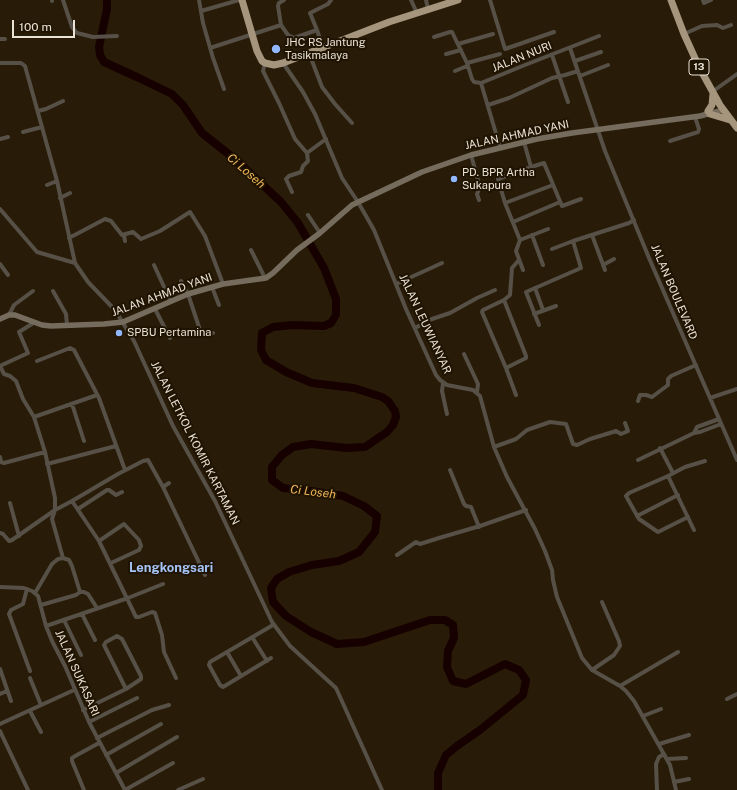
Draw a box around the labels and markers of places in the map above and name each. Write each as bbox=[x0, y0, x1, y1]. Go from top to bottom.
place label: JHC RS Jantung Tasikmalaya bbox=[285, 36, 366, 62]
marker: JHC RS Jantung Tasikmalaya bbox=[270, 43, 282, 55]
place label: PD. BPR Artha Sukapura bbox=[462, 166, 535, 192]
marker: PD. BPR Artha Sukapura bbox=[449, 174, 459, 184]
place label: SPBU Pertamina bbox=[127, 326, 211, 340]
marker: SPBU Pertamina bbox=[114, 328, 124, 338]

